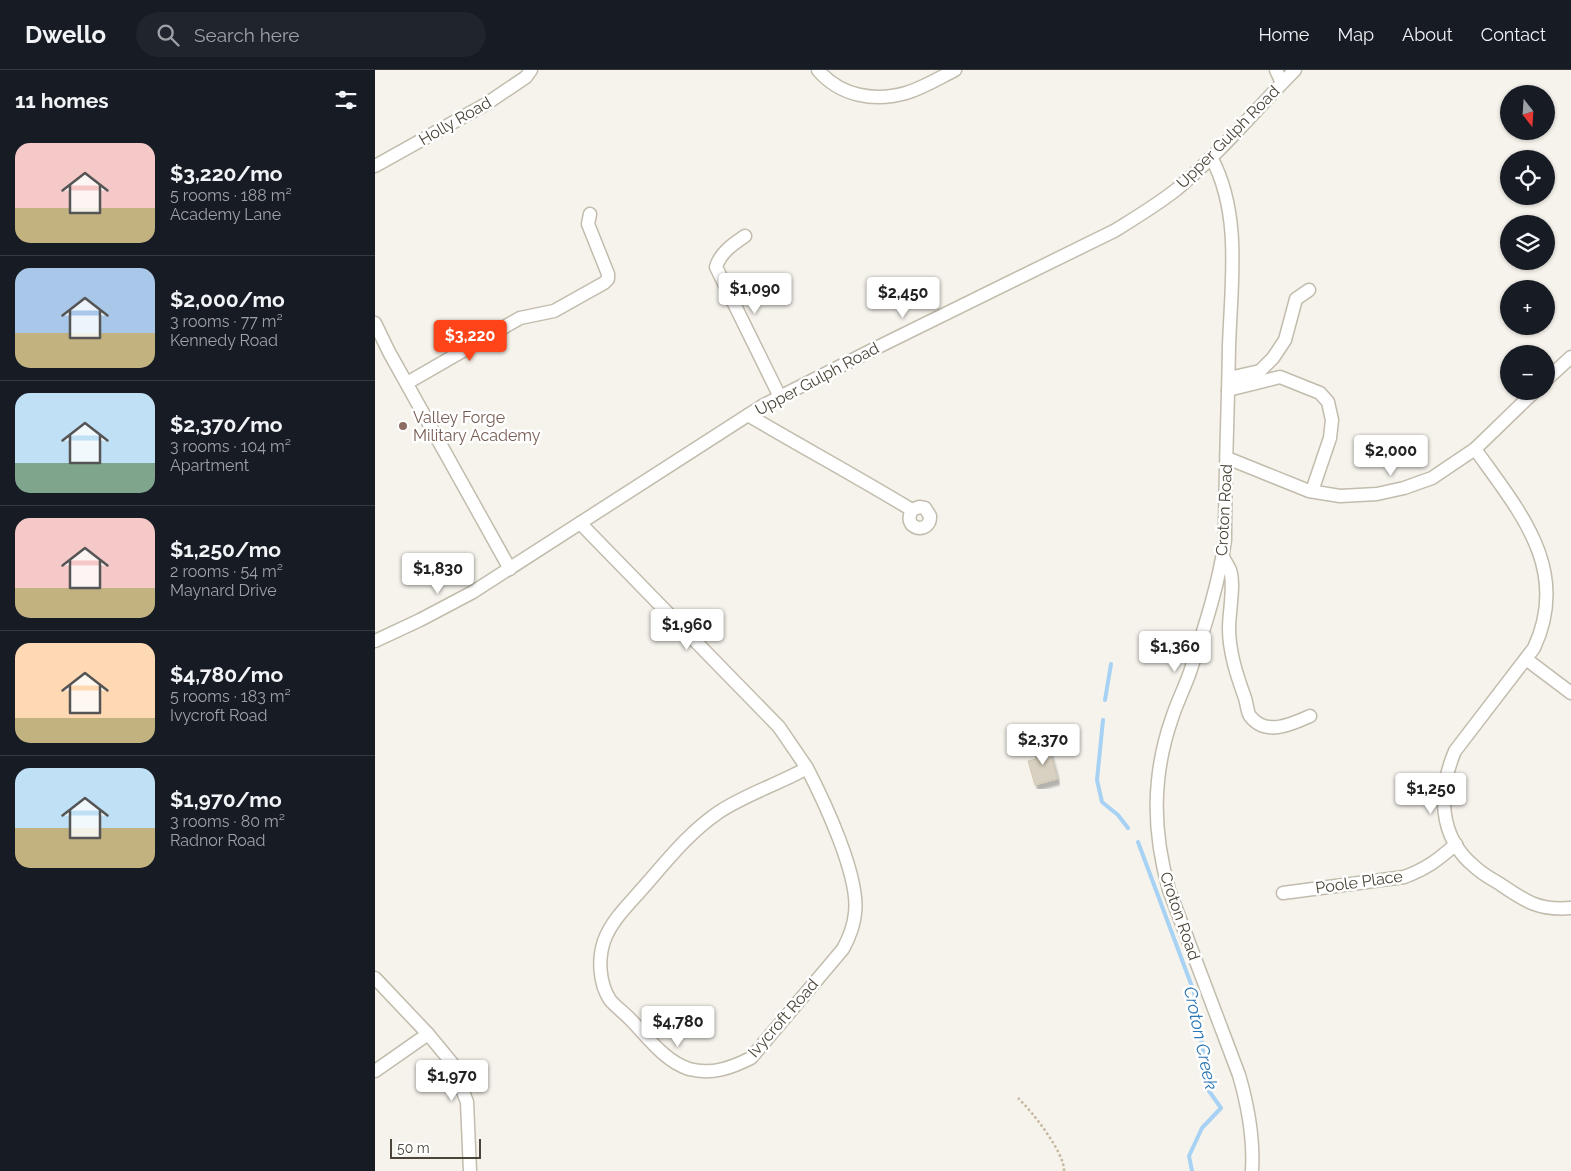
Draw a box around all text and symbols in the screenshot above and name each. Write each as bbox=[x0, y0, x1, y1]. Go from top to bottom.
search box bbox=[136, 12, 486, 57]
text: Dwello bbox=[25, 20, 106, 49]
icon: search bbox=[154, 21, 182, 49]
text: Search here bbox=[194, 24, 300, 46]
text: Home bbox=[1258, 24, 1309, 45]
text: Map bbox=[1337, 24, 1374, 45]
text: About bbox=[1402, 24, 1453, 45]
text: Contact bbox=[1481, 24, 1546, 45]
street label: Upper Gulph Road bbox=[1173, 82, 1283, 192]
north arrow bbox=[1500, 85, 1555, 140]
map controls bbox=[1500, 85, 1555, 400]
icon: filters bbox=[332, 86, 360, 114]
text: 11 homes bbox=[15, 88, 109, 113]
street label: Holly Road bbox=[415, 93, 495, 149]
button: locate bbox=[1500, 150, 1555, 205]
text: $3,220/mo bbox=[170, 161, 282, 186]
icon: home bbox=[55, 163, 115, 223]
text: 5 rooms · 188 m² bbox=[170, 186, 292, 205]
text: Academy Lane bbox=[170, 205, 281, 224]
button: layers bbox=[1500, 215, 1555, 270]
pin: $1,090 bbox=[714, 272, 796, 315]
pin: $2,450 bbox=[862, 276, 944, 319]
text: $1,090 bbox=[730, 279, 780, 298]
button: + bbox=[1500, 280, 1555, 335]
text: $2,450 bbox=[878, 283, 928, 302]
text: $2,000/mo bbox=[170, 287, 285, 312]
icon: home bbox=[55, 288, 115, 348]
text: 3 rooms · 77 m² bbox=[170, 312, 283, 331]
pin: $3,220 bbox=[429, 320, 511, 362]
text: $3,220 bbox=[445, 326, 495, 345]
text: Kennedy Road bbox=[170, 331, 278, 350]
street label: Upper Gulph Road bbox=[752, 338, 882, 420]
button: − bbox=[1500, 345, 1555, 400]
place label: Valley Forge Military Academy bbox=[413, 408, 541, 445]
text: $2,370/mo bbox=[170, 412, 282, 437]
icon: home bbox=[55, 413, 115, 473]
marker: Valley Forge Military Academy bbox=[397, 420, 409, 432]
pin: $2,000 bbox=[1350, 434, 1432, 477]
text: 3 rooms · 104 m² bbox=[170, 437, 291, 456]
text: $2,000 bbox=[1365, 441, 1417, 460]
text: Apartment bbox=[170, 456, 249, 475]
street label: Croton Road bbox=[1212, 463, 1236, 557]
text: $1,250/mo bbox=[170, 537, 281, 562]
icon: home bbox=[55, 538, 115, 598]
pin: $1,830 bbox=[397, 552, 479, 595]
text: $1,830 bbox=[413, 559, 463, 578]
text: 2 rooms · 54 m² bbox=[170, 562, 283, 581]
text: Maynard Drive bbox=[170, 581, 277, 600]
pin: $1,960 bbox=[646, 608, 728, 651]
text: $1,960 bbox=[662, 615, 712, 634]
pin: $1,360 bbox=[1134, 630, 1216, 673]
text: $1,360 bbox=[1150, 637, 1200, 656]
text: $4,780/mo bbox=[170, 662, 283, 687]
icon: home bbox=[55, 663, 115, 723]
text: 5 rooms · 183 m² bbox=[170, 687, 291, 706]
text: Ivycroft Road bbox=[170, 706, 268, 725]
pin: $2,370 bbox=[1002, 724, 1084, 766]
text: $2,370 bbox=[1018, 730, 1068, 749]
pin: $1,250 bbox=[1390, 772, 1472, 815]
text: $1,250 bbox=[1406, 779, 1456, 798]
text: $1,970/mo bbox=[170, 787, 282, 812]
icon: home bbox=[55, 788, 115, 848]
text: 3 rooms · 80 m² bbox=[170, 812, 285, 831]
text: Radnor Road bbox=[170, 831, 266, 850]
street label: Poole Place bbox=[1314, 866, 1404, 898]
street label: Croton Road bbox=[1156, 869, 1204, 963]
street label: Ivycroft Road bbox=[744, 975, 822, 1061]
water label: Croton Creek bbox=[1180, 984, 1222, 1092]
pin: $4,780 bbox=[637, 1006, 719, 1048]
text: $4,780 bbox=[652, 1012, 704, 1031]
pin: $1,970 bbox=[411, 1060, 493, 1102]
text: $1,970 bbox=[427, 1066, 477, 1085]
scale bar bbox=[390, 1136, 481, 1159]
text: 50 m bbox=[397, 1140, 430, 1156]

